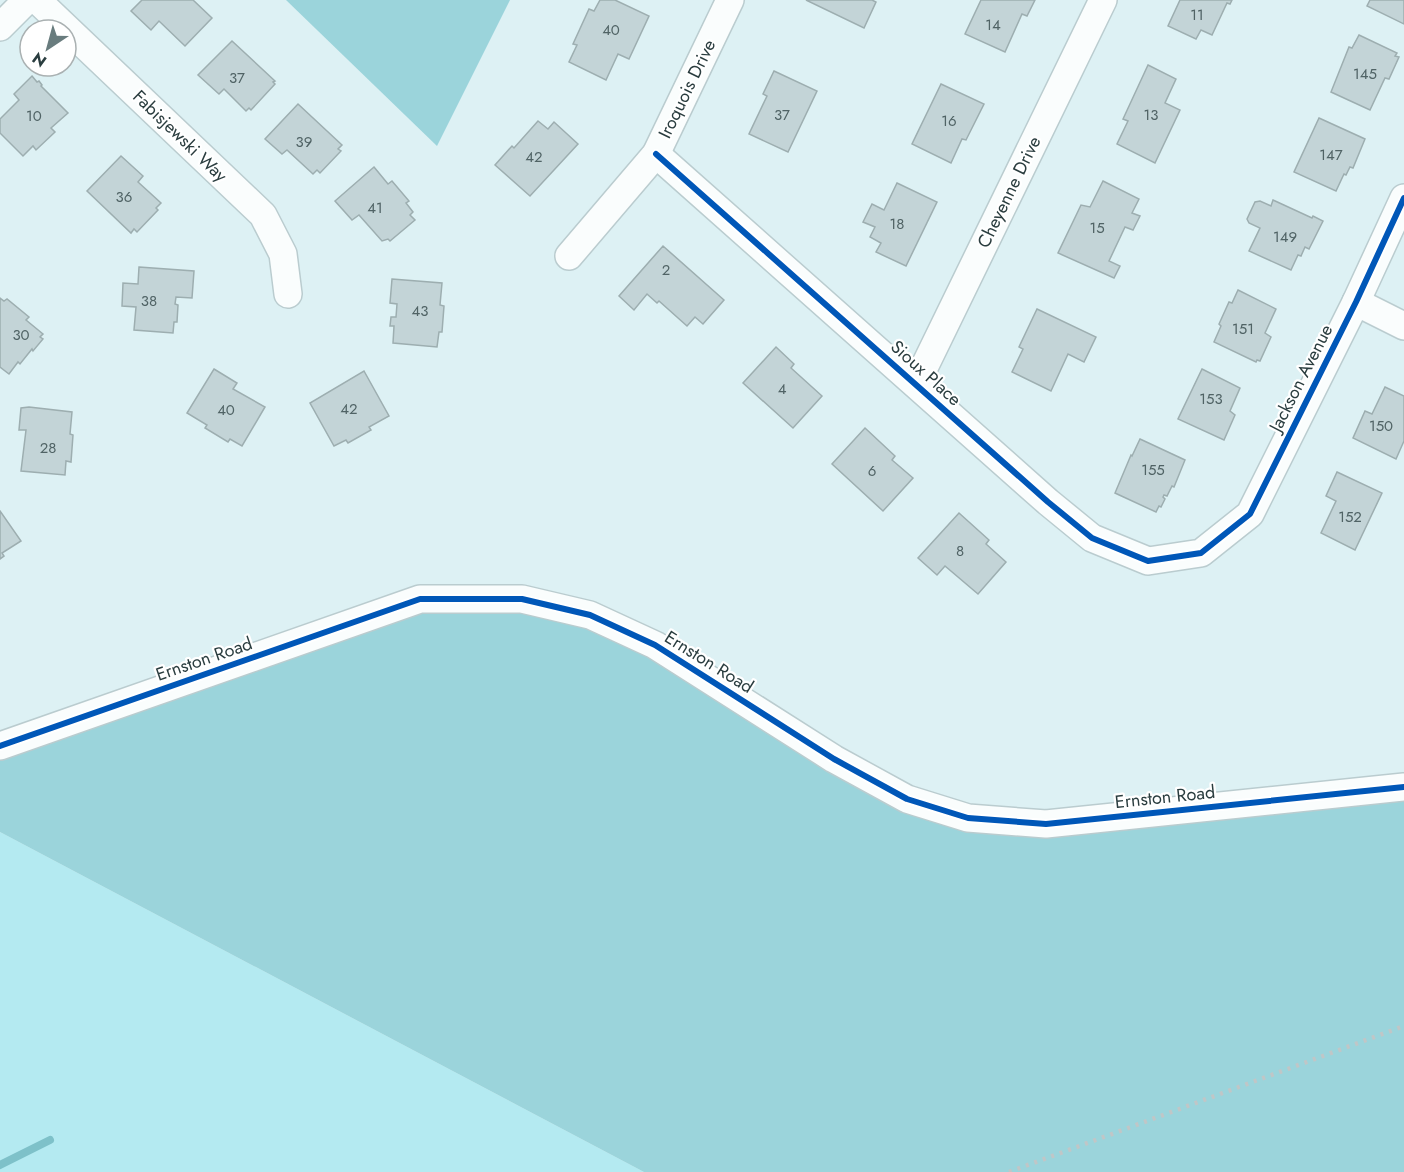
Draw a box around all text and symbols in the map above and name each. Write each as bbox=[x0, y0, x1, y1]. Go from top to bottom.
house number: 11 bbox=[1190, 4, 1204, 26]
house number: 14 bbox=[985, 14, 1001, 36]
north arrow bbox=[18, 18, 78, 78]
house number: 40 bbox=[602, 19, 620, 41]
street label: Iroquois Drive bbox=[652, 35, 722, 143]
text: N bbox=[28, 47, 51, 73]
house number: 145 bbox=[1353, 63, 1377, 85]
house number: 37 bbox=[229, 67, 245, 89]
street label: Fabisjewski Way bbox=[127, 84, 233, 188]
house number: 37 bbox=[774, 104, 790, 126]
house number: 13 bbox=[1144, 104, 1158, 126]
house number: 10 bbox=[26, 105, 42, 127]
house number: 16 bbox=[941, 110, 957, 132]
house number: 39 bbox=[296, 131, 312, 153]
street label: Cheyenne Drive bbox=[971, 132, 1047, 252]
house number: 147 bbox=[1319, 144, 1343, 166]
house number: 42 bbox=[525, 146, 543, 168]
house number: 36 bbox=[116, 186, 132, 208]
house number: 41 bbox=[367, 197, 383, 219]
house number: 18 bbox=[890, 213, 904, 235]
house number: 15 bbox=[1089, 217, 1105, 239]
house number: 149 bbox=[1273, 226, 1297, 248]
house number: 2 bbox=[662, 259, 670, 281]
house number: 38 bbox=[141, 290, 157, 312]
house number: 43 bbox=[412, 300, 428, 322]
house number: 151 bbox=[1232, 318, 1254, 340]
street label: Jackson Avenue bbox=[1262, 320, 1339, 438]
house number: 30 bbox=[12, 324, 30, 346]
street label: Sioux Place bbox=[885, 334, 967, 412]
house number: 4 bbox=[778, 378, 787, 400]
house number: 153 bbox=[1199, 388, 1223, 410]
house number: 42 bbox=[340, 398, 358, 420]
house number: 40 bbox=[217, 399, 235, 421]
house number: 150 bbox=[1369, 415, 1393, 437]
house number: 28 bbox=[40, 437, 56, 459]
house number: 155 bbox=[1141, 459, 1165, 481]
house number: 6 bbox=[868, 460, 876, 482]
house number: 152 bbox=[1338, 506, 1362, 528]
house number: 8 bbox=[956, 540, 964, 562]
street label: Ernston Road bbox=[659, 624, 759, 700]
street label: Ernston Road bbox=[152, 630, 256, 688]
street label: Ernston Road bbox=[1114, 779, 1216, 815]

